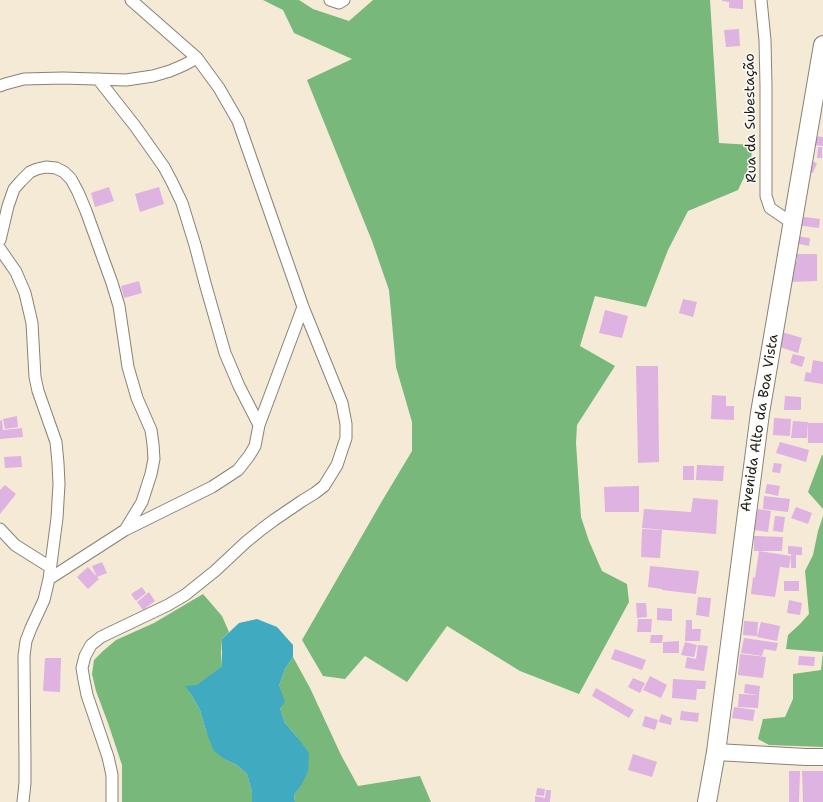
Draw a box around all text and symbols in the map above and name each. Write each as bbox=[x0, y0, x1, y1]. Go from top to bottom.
street label: Rua da Subestação bbox=[741, 53, 761, 183]
street label: Avenida Alto da Boa Vista bbox=[738, 333, 782, 513]

